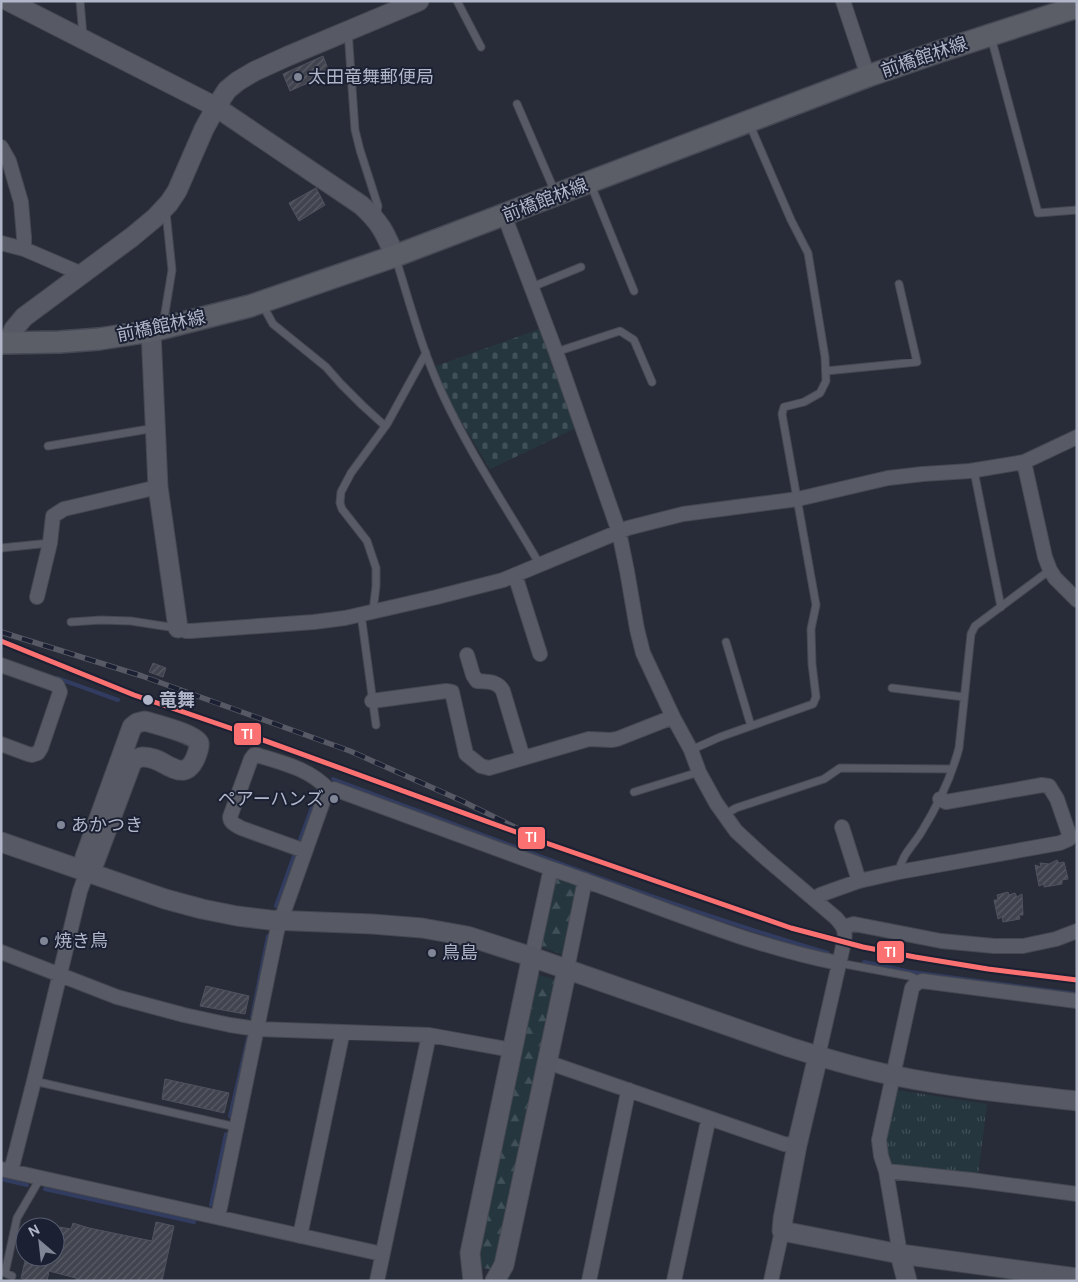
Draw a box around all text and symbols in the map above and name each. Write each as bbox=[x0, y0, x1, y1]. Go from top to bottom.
street label: 前橋館林線 bbox=[878, 31, 970, 83]
place label: 太田竜舞郵便局 bbox=[308, 65, 434, 89]
marker: 太田竜舞郵便局 bbox=[292, 71, 304, 83]
street label: 前橋館林線 bbox=[499, 173, 591, 227]
street label: 前橋館林線 bbox=[114, 305, 208, 347]
place label: 竜舞 bbox=[159, 688, 195, 712]
marker: 竜舞 bbox=[141, 693, 155, 707]
line badge: TI bbox=[233, 722, 262, 746]
text: TI bbox=[241, 725, 253, 743]
place label: ペアーハンズ bbox=[218, 787, 324, 811]
marker: ペアーハンズ bbox=[328, 793, 340, 805]
place label: あかつき bbox=[71, 813, 143, 837]
marker: あかつき bbox=[55, 819, 67, 831]
line badge: TI bbox=[517, 826, 546, 850]
text: TI bbox=[525, 828, 537, 846]
place label: 焼き鳥 bbox=[54, 929, 108, 953]
marker: 焼き鳥 bbox=[38, 935, 50, 947]
line badge: TI bbox=[876, 940, 905, 964]
place label: 鳥島 bbox=[442, 941, 478, 965]
text: TI bbox=[884, 943, 896, 961]
marker: 鳥島 bbox=[426, 947, 438, 959]
north arrow bbox=[15, 1217, 65, 1267]
text: N bbox=[25, 1220, 43, 1241]

